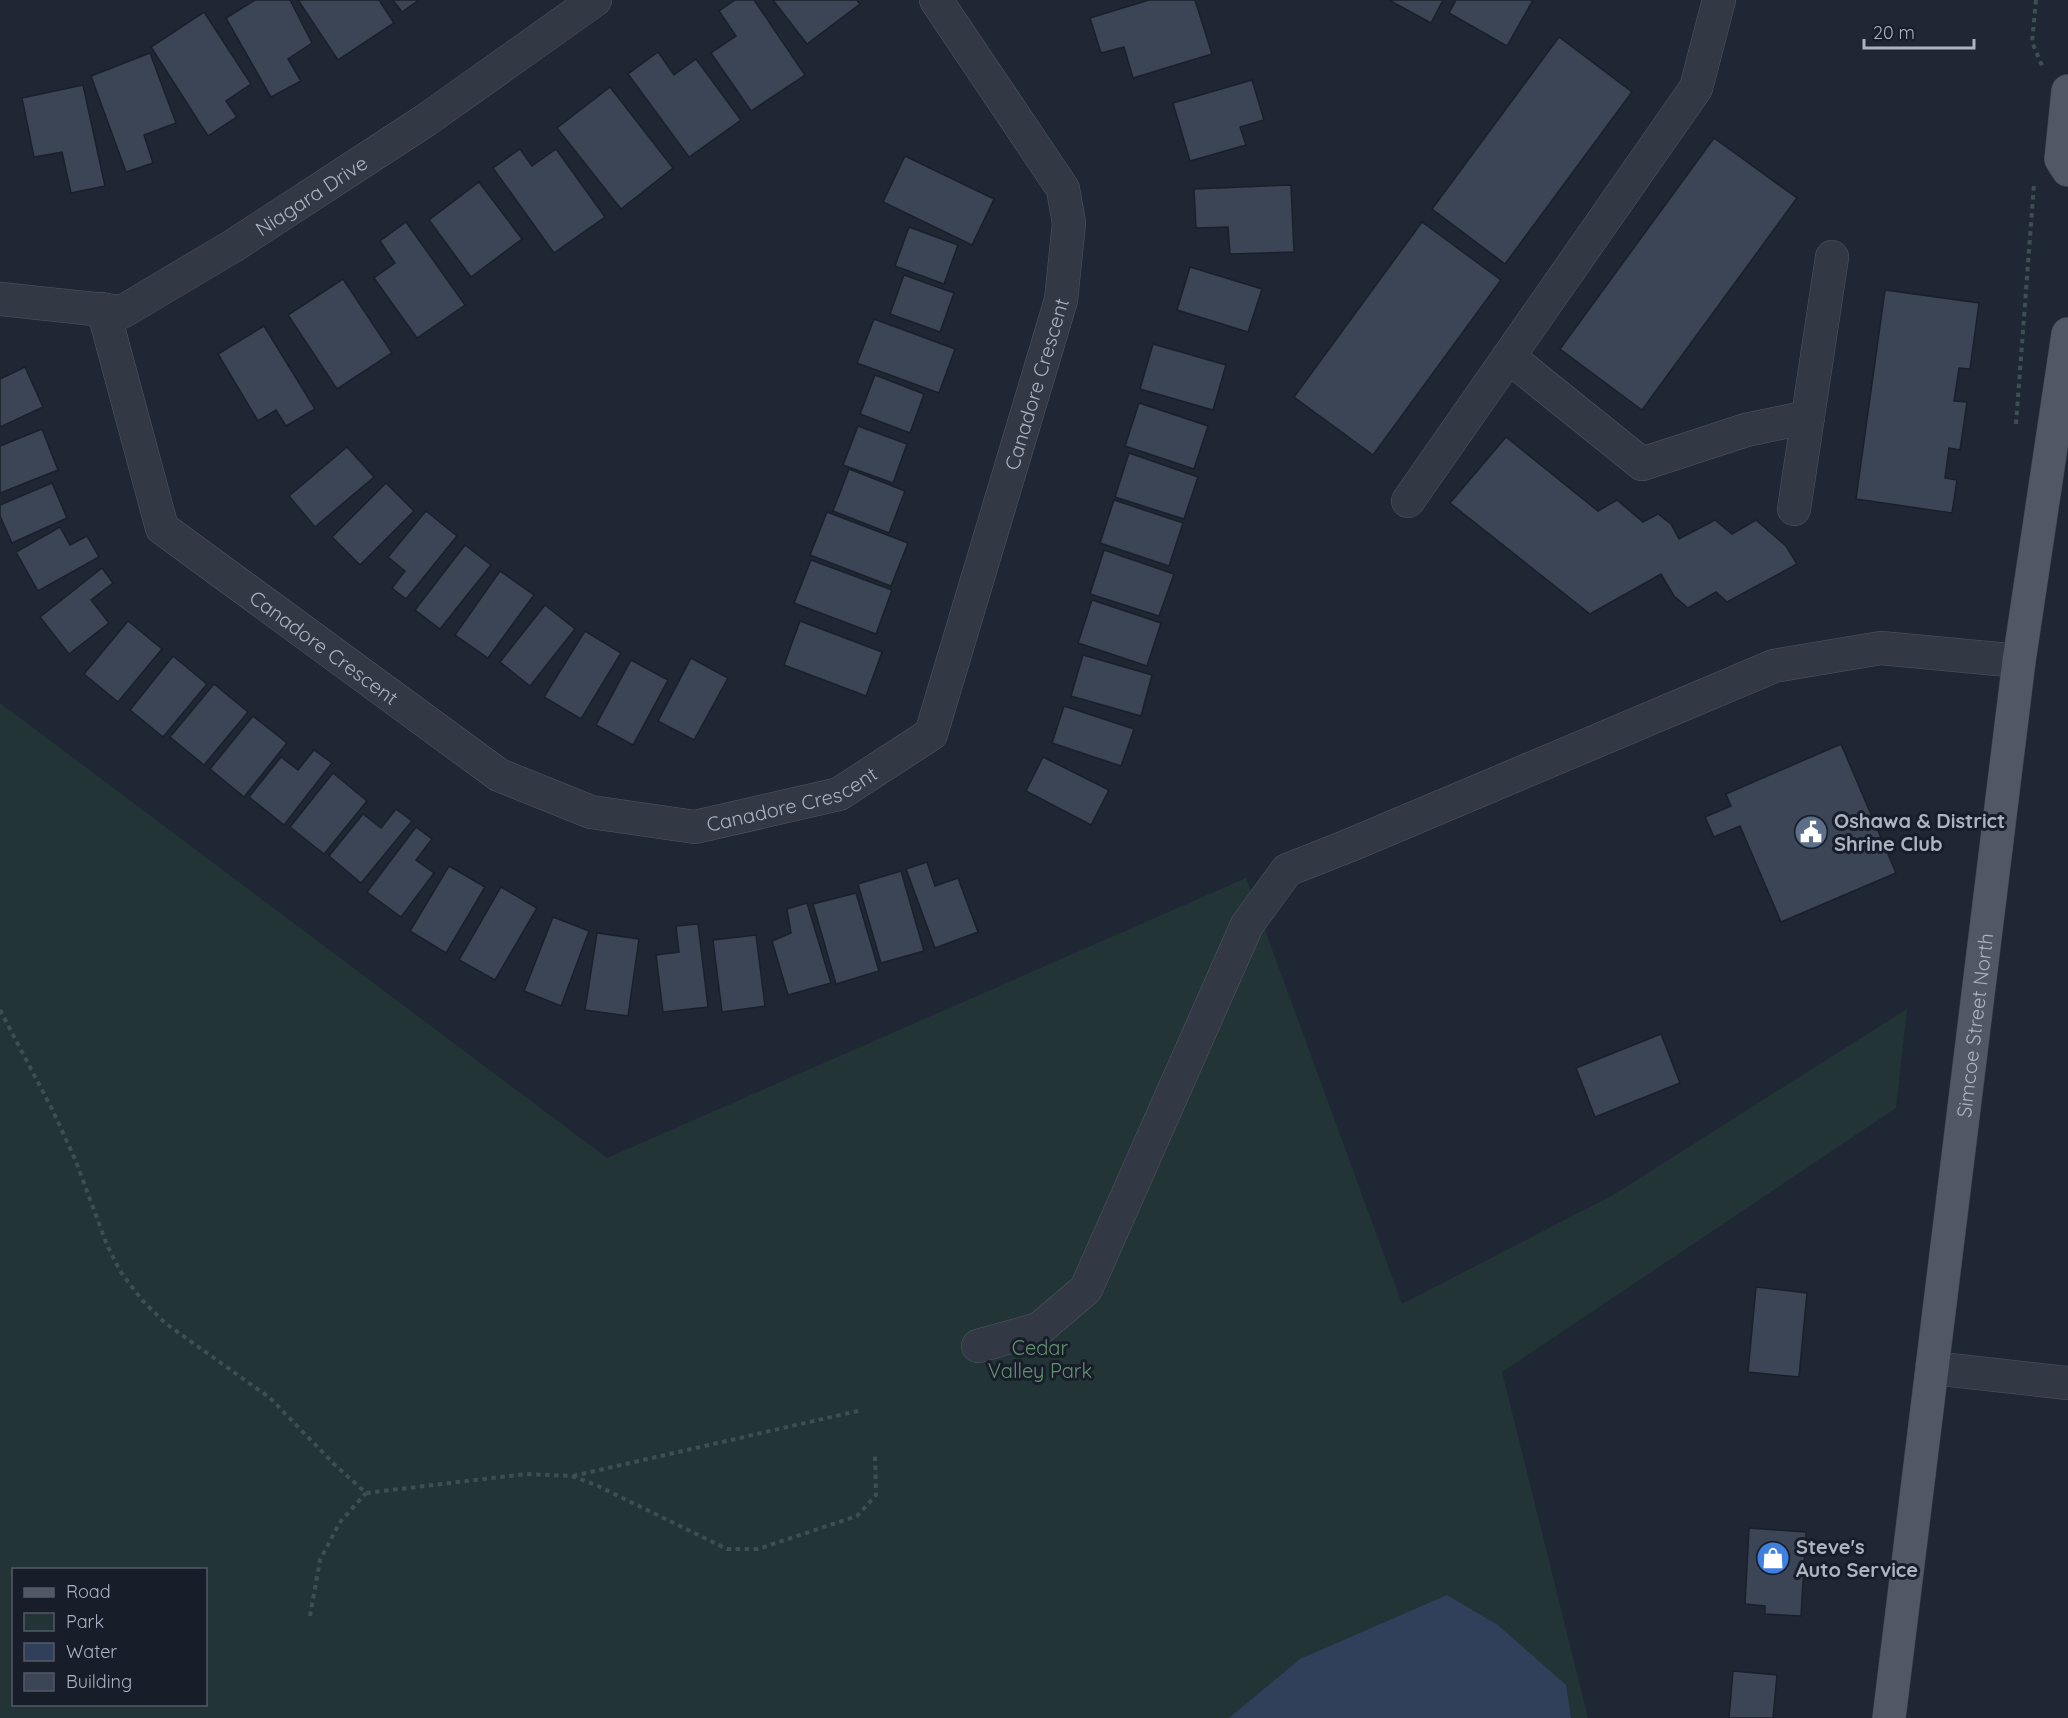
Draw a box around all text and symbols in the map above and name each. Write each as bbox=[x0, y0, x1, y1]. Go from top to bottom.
scale bar bbox=[1864, 12, 1974, 50]
text: 20 m bbox=[1873, 21, 1915, 44]
street label: Niagara Drive bbox=[250, 149, 372, 241]
street label: Canadore Crescent bbox=[998, 295, 1073, 473]
street label: Canadore Crescent bbox=[245, 584, 404, 710]
street label: Canadore Crescent bbox=[704, 760, 882, 836]
place label: Oshawa & District Shrine Club bbox=[1834, 808, 2005, 856]
public building icon: Oshawa & District Shrine Club bbox=[1793, 814, 1829, 850]
street label: Simcoe Street North bbox=[1950, 932, 1998, 1119]
park label: Cedar Valley Park bbox=[988, 1335, 1092, 1383]
place label: Steve's Auto Service bbox=[1796, 1534, 1918, 1582]
shop icon: Steve's Auto Service bbox=[1755, 1540, 1791, 1576]
legend bbox=[12, 1568, 207, 1706]
text: Road bbox=[66, 1580, 111, 1603]
text: Park bbox=[66, 1610, 104, 1633]
text: Water bbox=[66, 1640, 117, 1663]
text: Building bbox=[66, 1670, 132, 1693]

